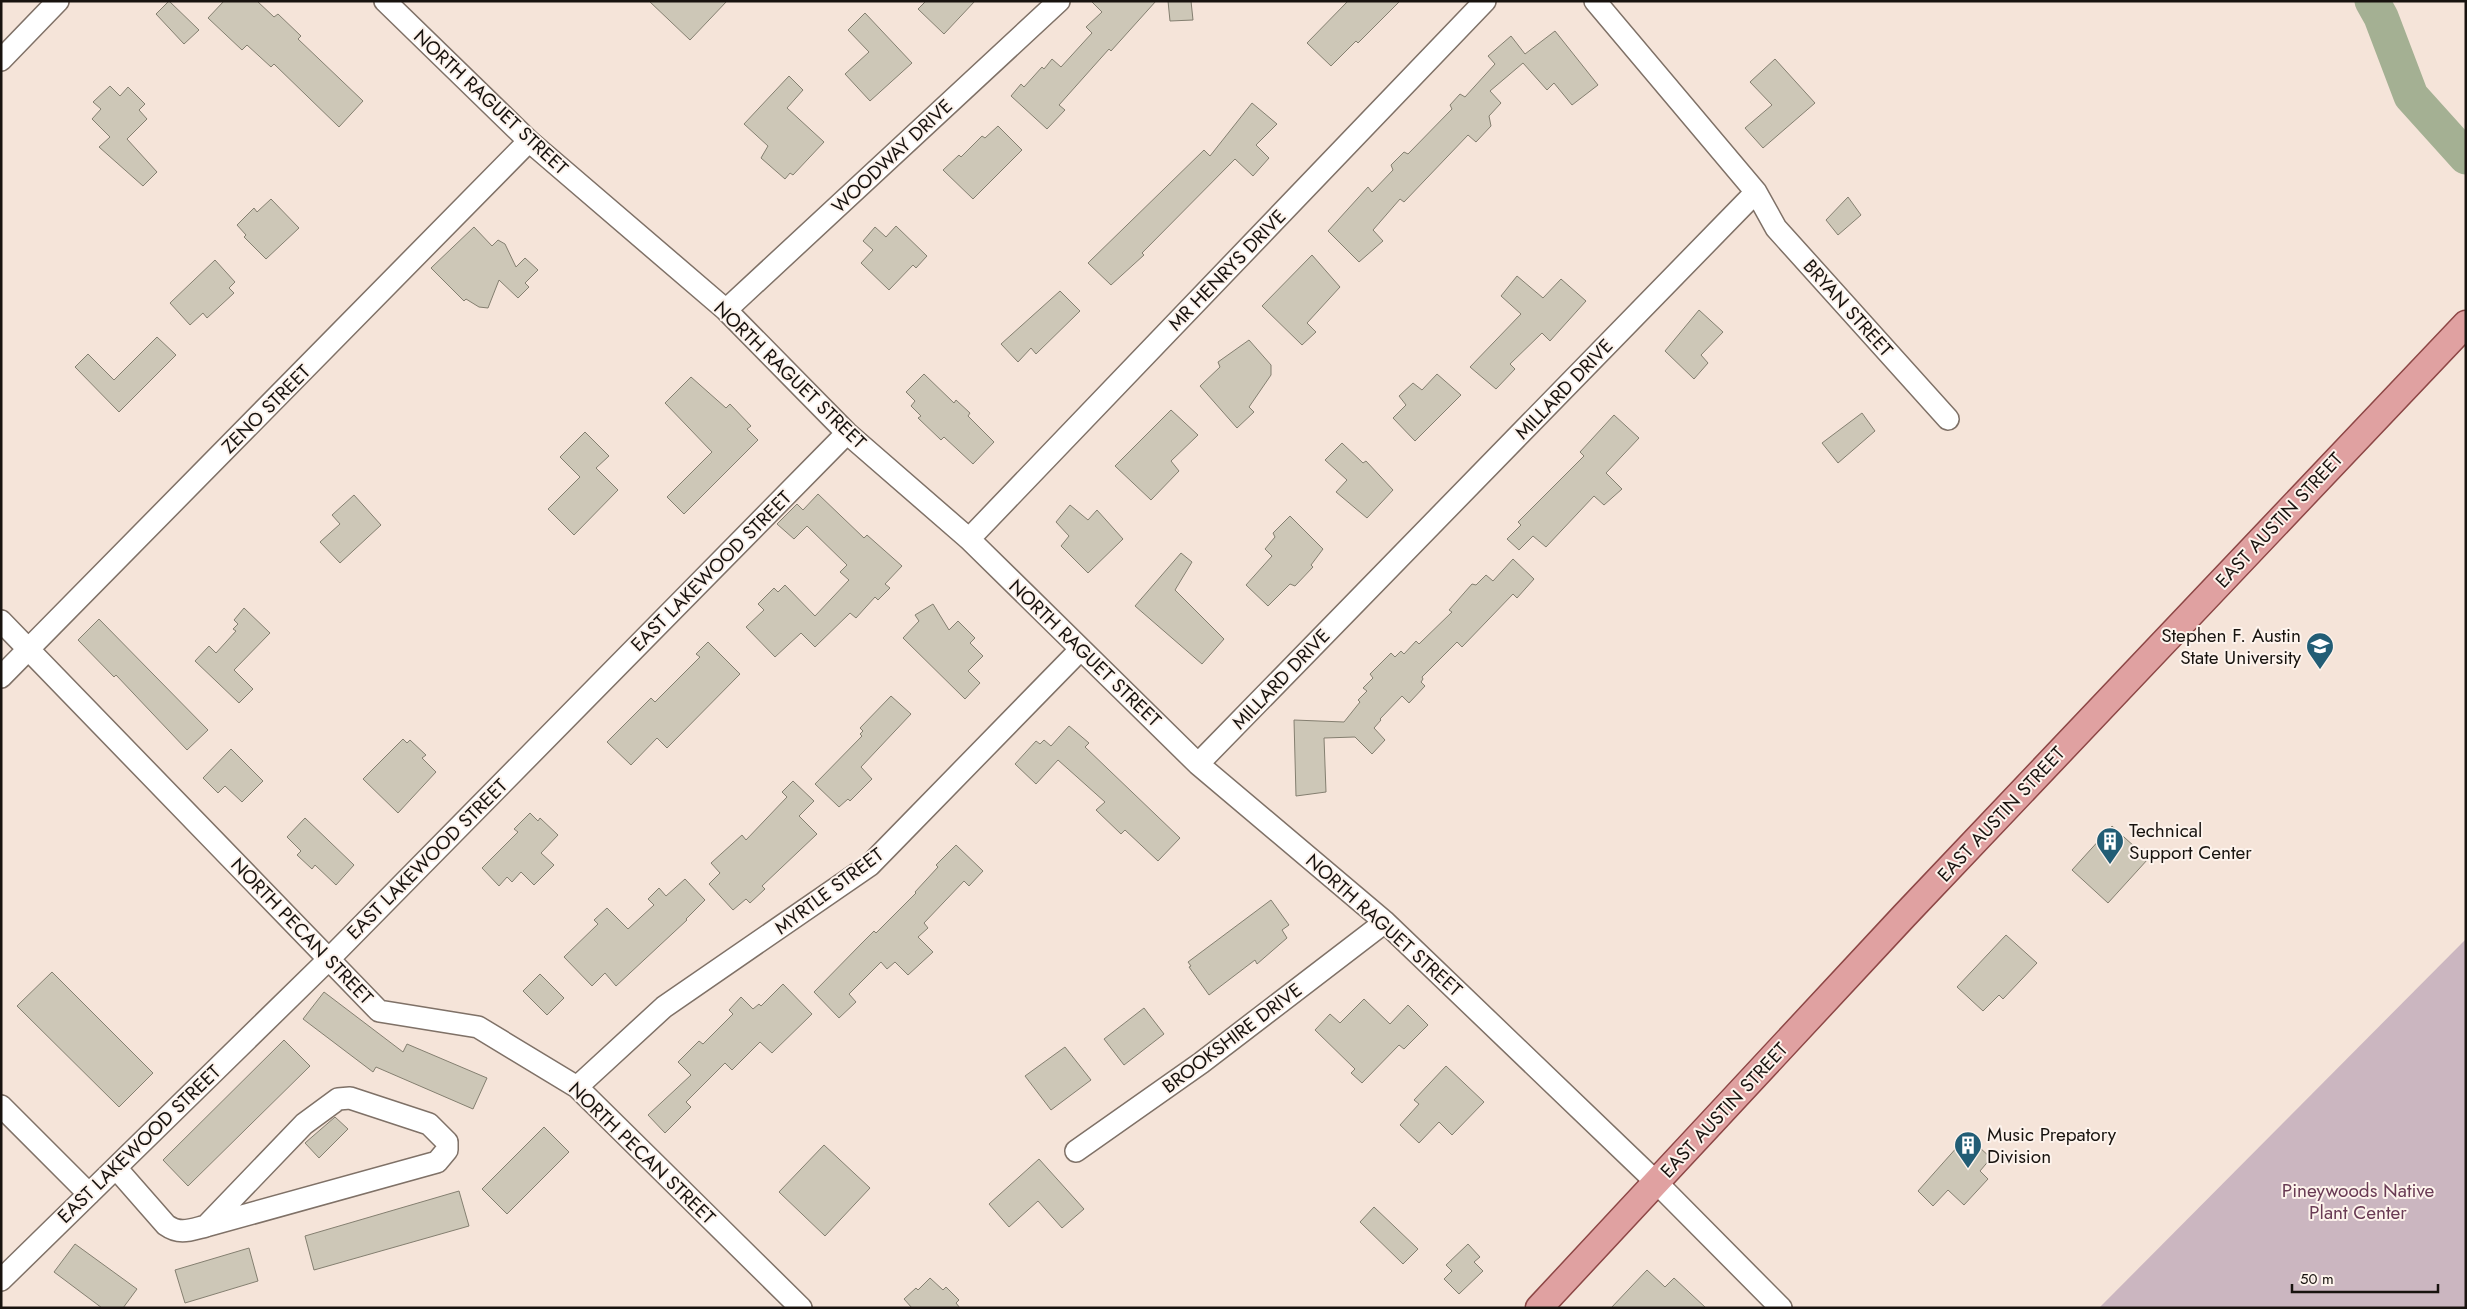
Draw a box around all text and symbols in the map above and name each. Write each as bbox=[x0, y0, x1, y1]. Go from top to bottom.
street label: NORTH RAGUET STREET bbox=[408, 23, 574, 181]
street label: WOODWAY DRIVE bbox=[826, 93, 958, 219]
street label: MR HENRYS DRIVE bbox=[1162, 203, 1292, 337]
street label: BRYAN STREET bbox=[1797, 253, 1899, 363]
street label: NORTH RAGUET STREET bbox=[708, 295, 872, 455]
street label: MILLARD DRIVE bbox=[1509, 333, 1619, 445]
street label: ZENO STREET bbox=[215, 358, 317, 460]
street label: EAST AUSTIN STREET bbox=[2209, 446, 2349, 594]
street label: EAST LAKEWOOD STREET bbox=[625, 484, 798, 657]
street label: NORTH RAGUET STREET bbox=[1003, 573, 1167, 733]
place label: Stephen F. Austin State University bbox=[2161, 622, 2302, 671]
street label: MILLARD DRIVE bbox=[1226, 623, 1336, 735]
school or university icon: Stephen F. Austin State University bbox=[2305, 631, 2335, 670]
street label: EAST AUSTIN STREET bbox=[1931, 740, 2071, 888]
street label: EAST LAKEWOOD STREET bbox=[341, 772, 514, 945]
place label: Technical Support Center bbox=[2129, 817, 2252, 866]
building icon: Technical Support Center bbox=[2095, 826, 2125, 865]
street label: MYRTLE STREET bbox=[769, 841, 889, 941]
street label: NORTH RAGUET STREET bbox=[1300, 847, 1468, 1003]
street label: NORTH PECAN STREET bbox=[225, 852, 379, 1011]
street label: BROOKSHIRE DRIVE bbox=[1157, 976, 1307, 1100]
street label: EAST AUSTIN STREET bbox=[1654, 1036, 1794, 1184]
street label: EAST LAKEWOOD STREET bbox=[51, 1059, 227, 1229]
street label: NORTH PECAN STREET bbox=[563, 1076, 722, 1230]
place label: Music Prepatory Division bbox=[1987, 1121, 2117, 1170]
building icon: Music Prepatory Division bbox=[1953, 1130, 1983, 1169]
park label: Pineywoods Native Plant Center bbox=[2282, 1177, 2434, 1226]
scale bar bbox=[2292, 1262, 2438, 1294]
text: 50 m bbox=[2300, 1268, 2334, 1290]

